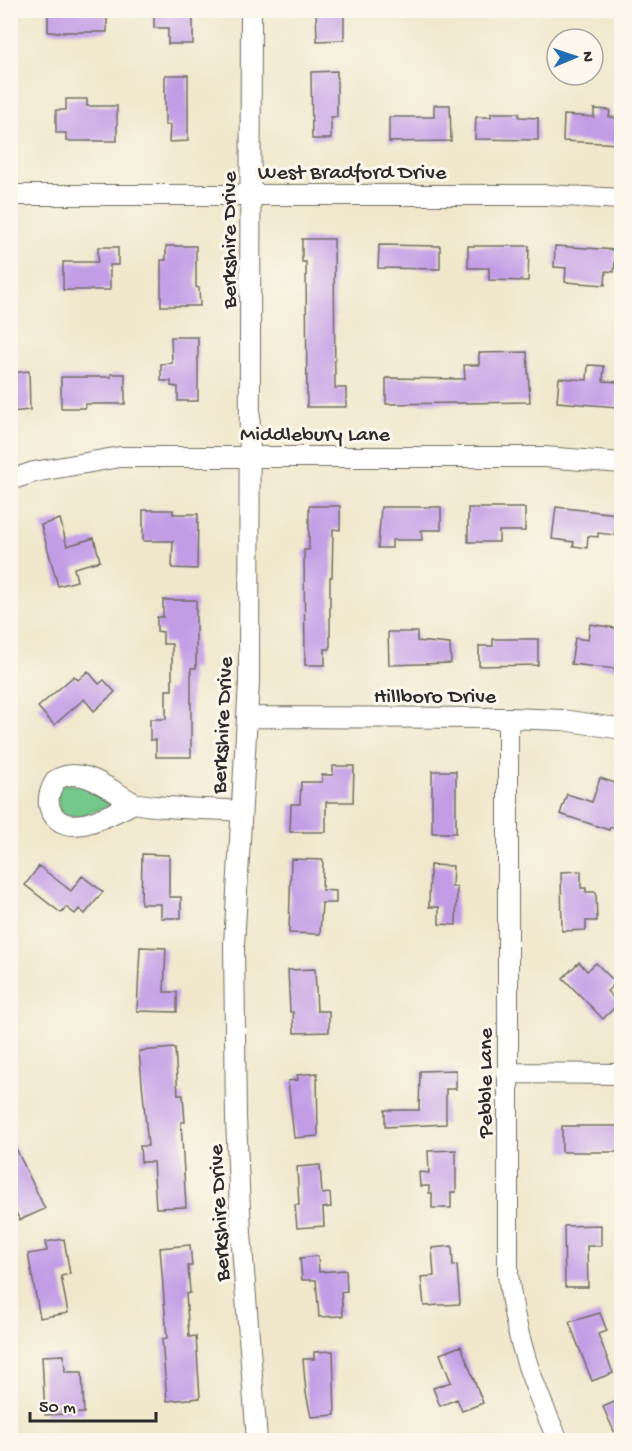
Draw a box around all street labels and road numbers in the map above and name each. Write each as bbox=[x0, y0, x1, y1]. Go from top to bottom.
street label: West Bradford Drive bbox=[258, 161, 447, 187]
street label: Berkshire Drive bbox=[218, 171, 244, 310]
street label: Middlebury Lane bbox=[240, 423, 391, 449]
street label: Berkshire Drive bbox=[207, 655, 241, 795]
street label: Hillboro Drive bbox=[374, 685, 497, 711]
street label: Pebble Lane bbox=[474, 1027, 500, 1139]
street label: Berkshire Drive bbox=[204, 1143, 238, 1283]

